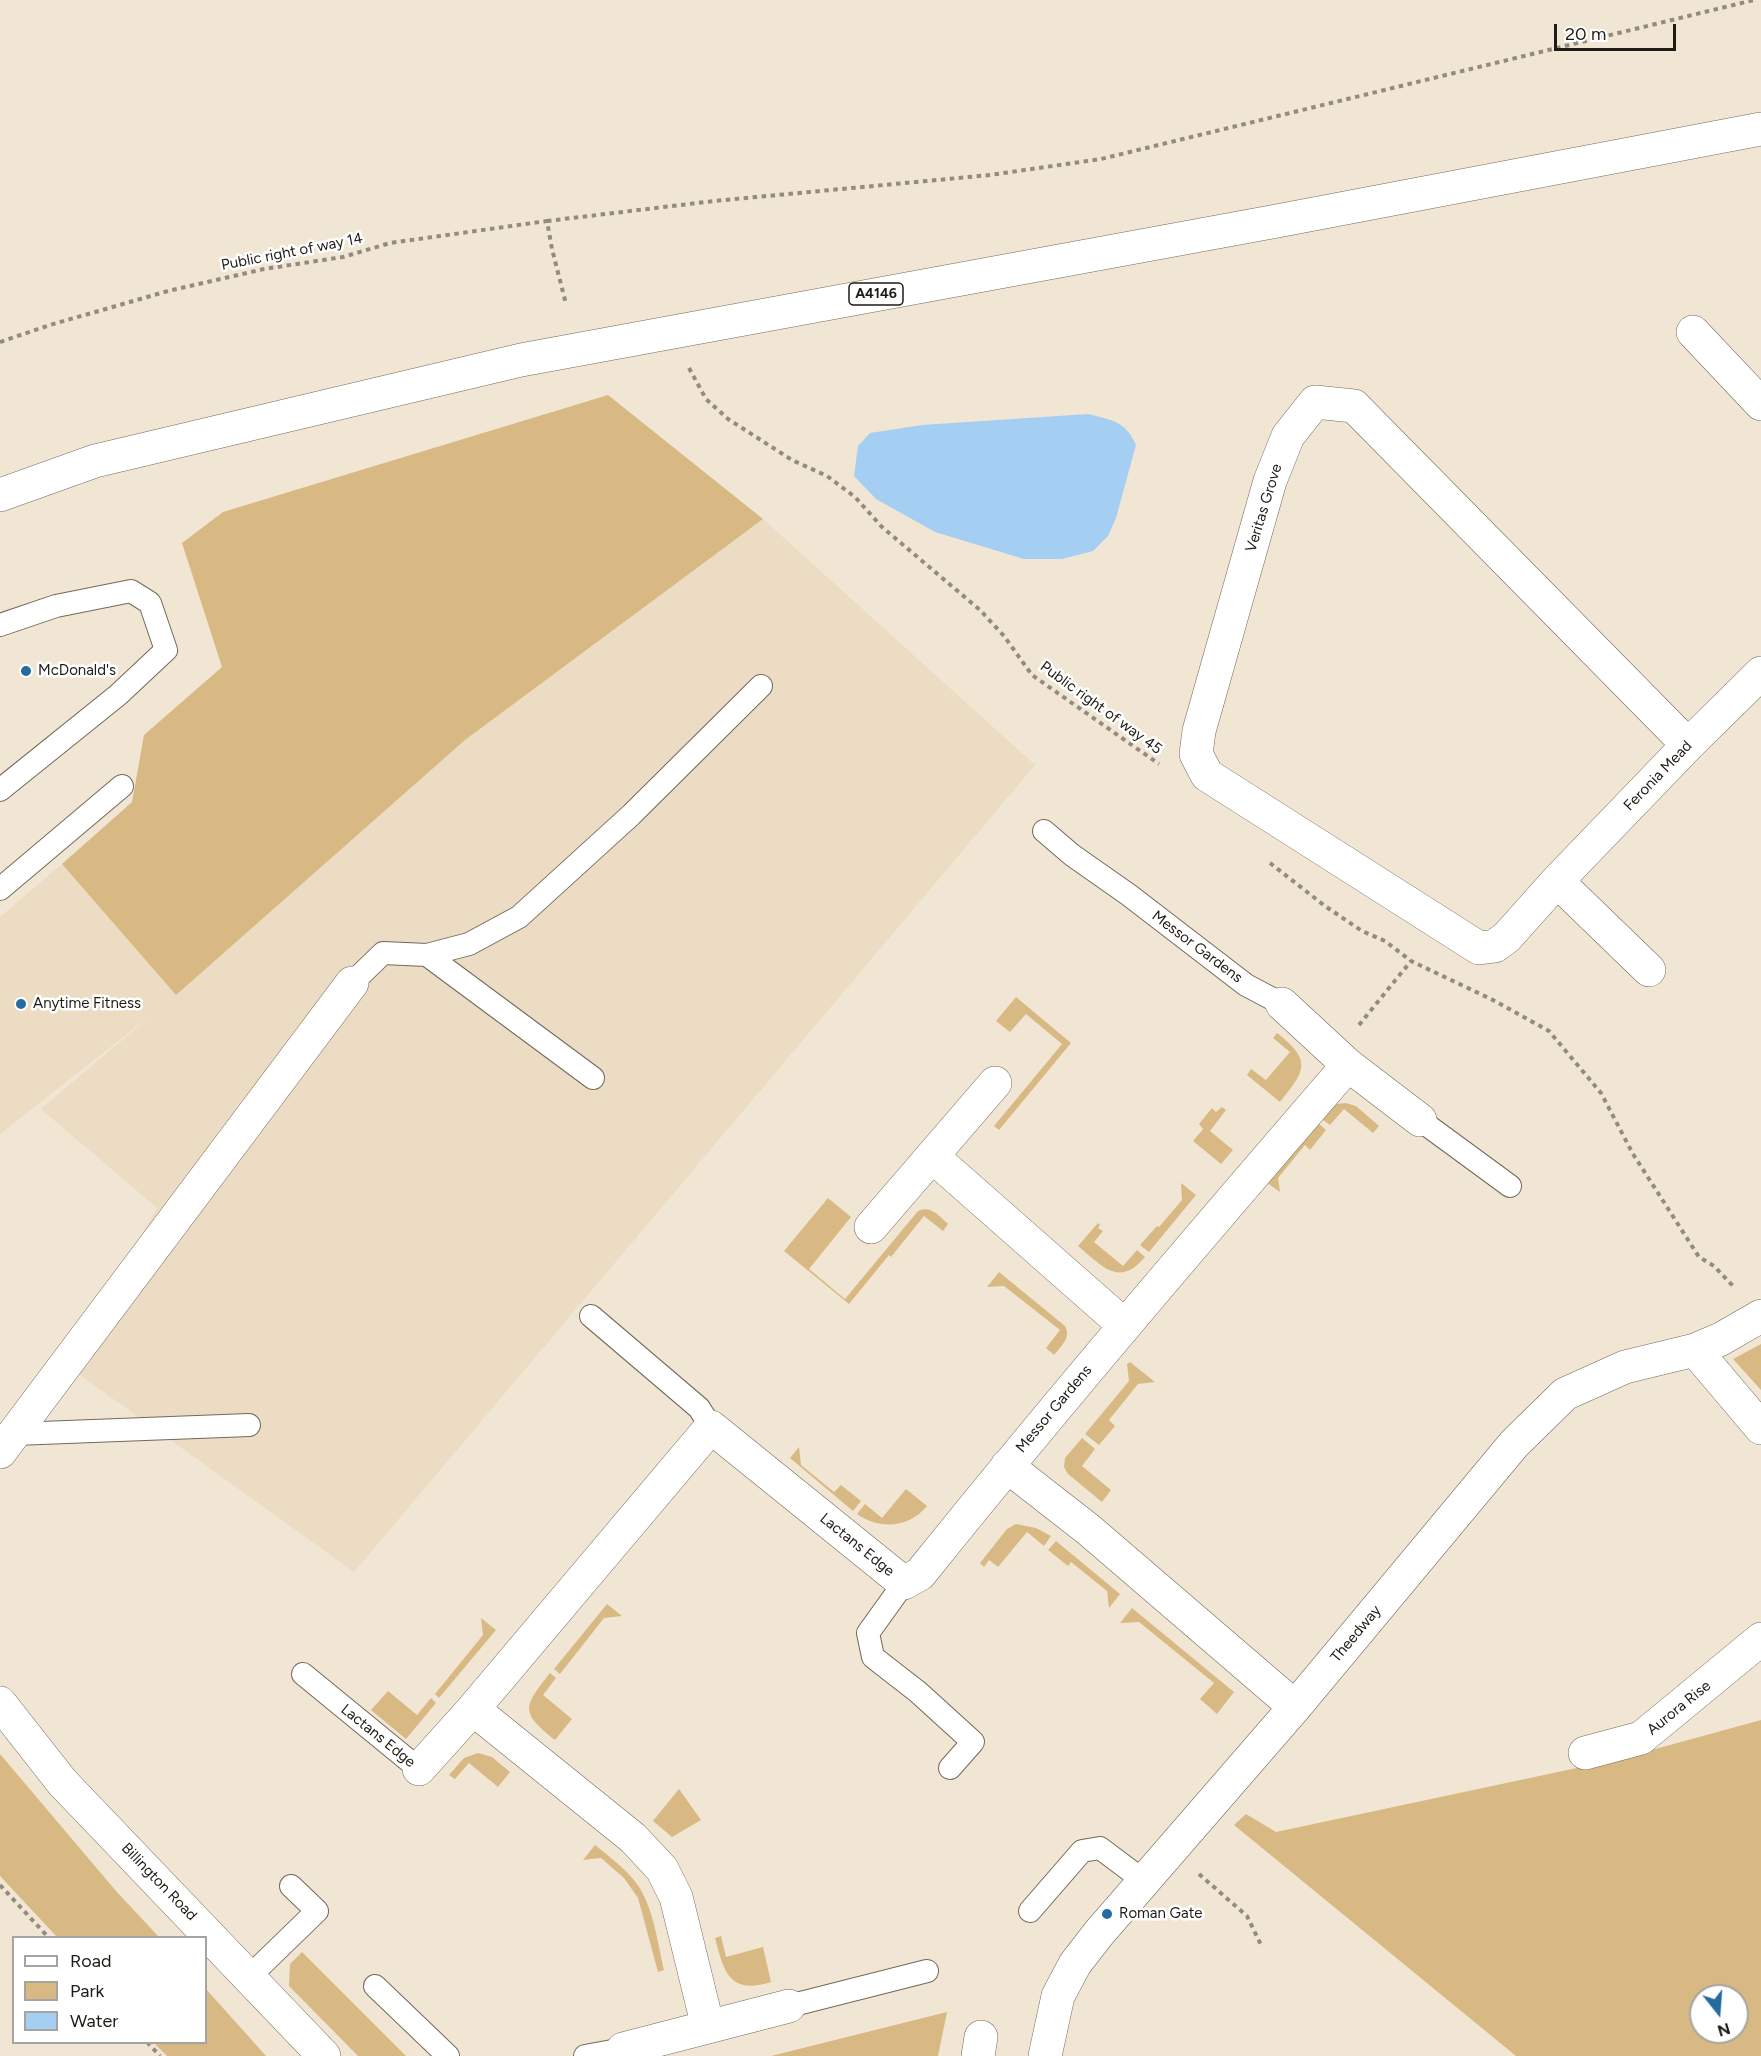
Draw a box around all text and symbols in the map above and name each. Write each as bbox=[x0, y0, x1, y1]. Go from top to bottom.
scale bar bbox=[1557, 12, 1678, 50]
text: 20 m bbox=[1565, 23, 1606, 45]
street label: Public right of way 14 bbox=[220, 229, 364, 275]
road number: A4146 bbox=[849, 283, 903, 305]
street label: Veritas Grove bbox=[1242, 462, 1286, 554]
street label: Public right of way 45 bbox=[1037, 658, 1165, 758]
place label: McDonald's bbox=[38, 662, 116, 680]
marker: McDonald's bbox=[19, 664, 33, 678]
street label: Feronia Mead bbox=[1620, 737, 1696, 815]
street label: Messor Gardens bbox=[1148, 907, 1246, 987]
place label: Anytime Fitness bbox=[33, 995, 141, 1013]
marker: Anytime Fitness bbox=[14, 997, 28, 1011]
street label: Messor Gardens bbox=[1012, 1362, 1096, 1456]
street label: Lactans Edge bbox=[816, 1510, 898, 1580]
street label: Theedway bbox=[1327, 1602, 1385, 1666]
street label: Aurora Rise bbox=[1644, 1677, 1714, 1739]
street label: Lactans Edge bbox=[337, 1701, 419, 1771]
street label: Billington Road bbox=[118, 1839, 200, 1925]
place label: Roman Gate bbox=[1119, 1905, 1202, 1923]
marker: Roman Gate bbox=[1100, 1907, 1114, 1921]
legend bbox=[12, 1936, 207, 2044]
text: Road bbox=[70, 1950, 111, 1972]
text: Park bbox=[70, 1980, 104, 2002]
north arrow bbox=[1689, 1984, 1749, 2044]
text: Water bbox=[70, 2010, 118, 2032]
text: N bbox=[1715, 2019, 1733, 2041]

